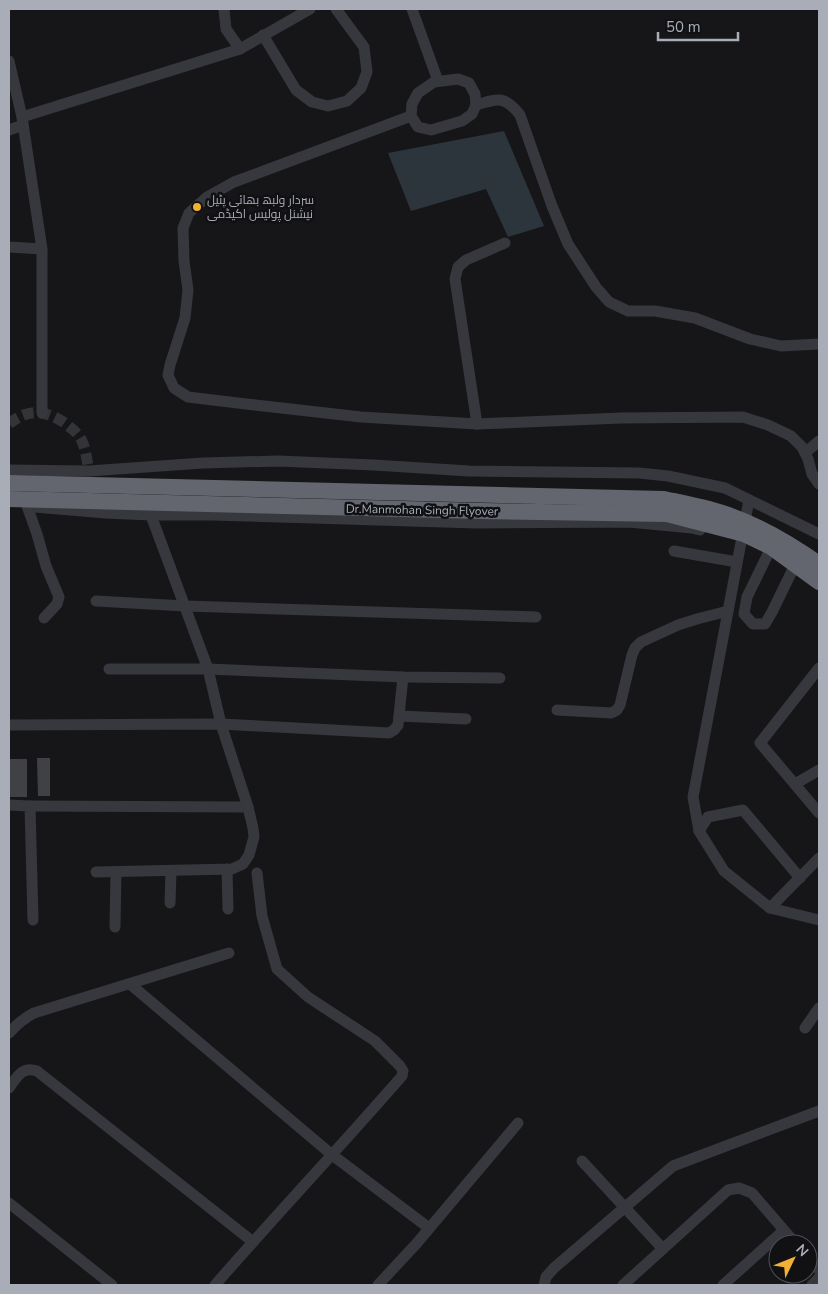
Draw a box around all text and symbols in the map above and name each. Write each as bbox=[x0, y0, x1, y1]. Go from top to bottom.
scale bar bbox=[658, 10, 738, 42]
text: 50 m bbox=[666, 17, 701, 37]
place label: سردار ولبھ بھائی پٹیل نیشنل پولیس اکیڈمی bbox=[207, 192, 314, 223]
marker: سردار ولبھ بھائی پٹیل نیشنل پولیس اکیڈمی bbox=[191, 201, 203, 213]
street label: Dr.Manmohan Singh Flyover bbox=[346, 501, 499, 519]
north arrow bbox=[768, 1234, 818, 1284]
text: N bbox=[792, 1240, 813, 1261]

